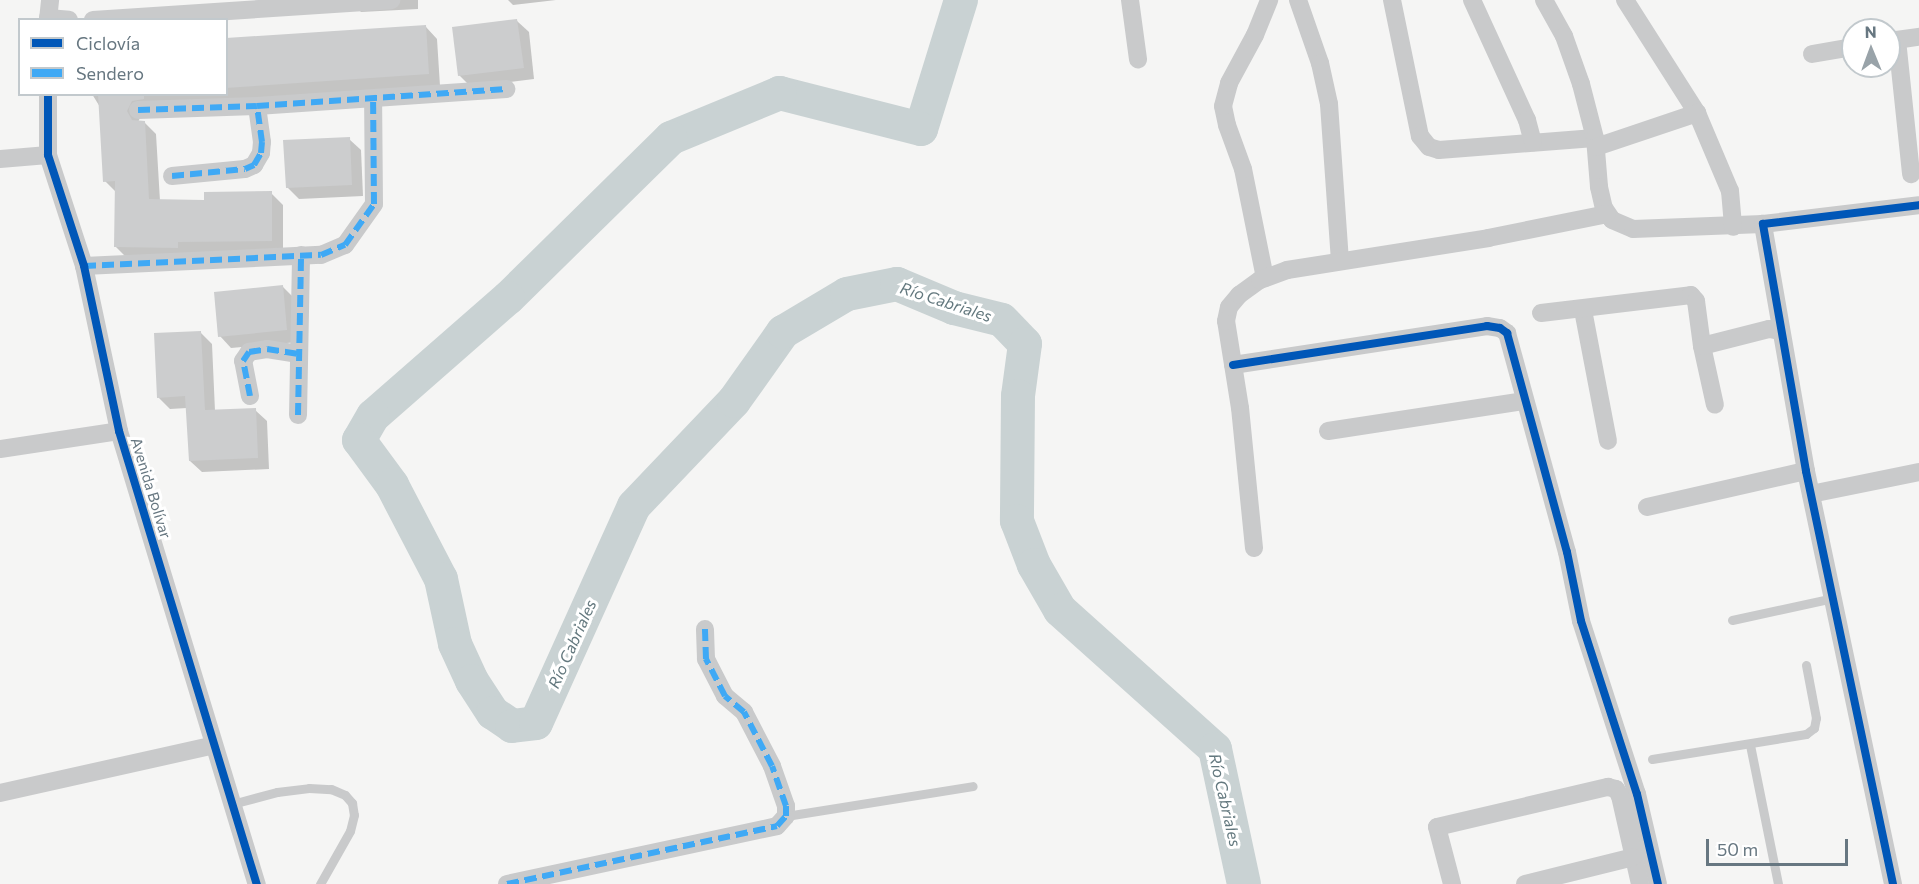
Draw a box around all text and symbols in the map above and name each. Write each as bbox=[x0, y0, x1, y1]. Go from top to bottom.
legend bbox=[18, 18, 228, 96]
north arrow bbox=[1841, 18, 1901, 78]
text: N bbox=[1865, 22, 1877, 41]
text: Ciclovía bbox=[76, 32, 140, 54]
text: Sendero bbox=[76, 62, 144, 84]
water label: Río Cabriales bbox=[898, 278, 994, 326]
street label: Avenida Bolívar bbox=[127, 435, 175, 541]
water label: Río Cabriales bbox=[544, 597, 600, 691]
water label: Río Cabriales bbox=[1205, 752, 1245, 848]
scale bar bbox=[1709, 827, 1852, 865]
text: 50 m bbox=[1717, 838, 1758, 860]

